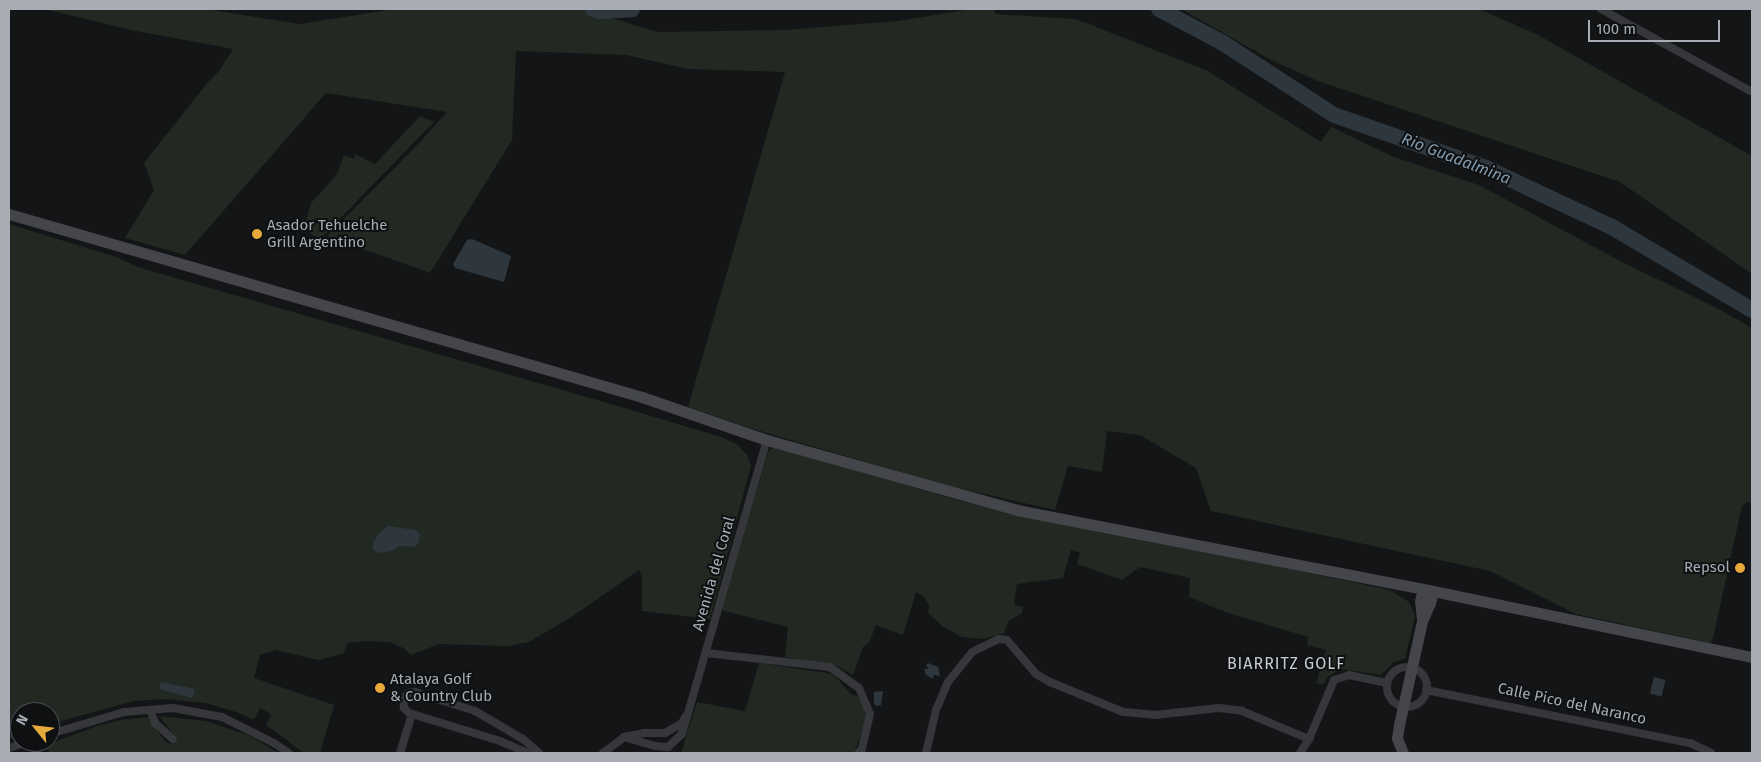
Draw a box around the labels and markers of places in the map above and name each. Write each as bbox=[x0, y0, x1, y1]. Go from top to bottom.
place label: Asador Tehuelche Grill Argentino bbox=[267, 216, 387, 251]
marker: Asador Tehuelche Grill Argentino bbox=[251, 228, 263, 240]
place label: Repsol bbox=[1684, 559, 1730, 577]
marker: Repsol bbox=[1734, 562, 1746, 574]
place label: Atalaya Golf & Country Club bbox=[390, 670, 492, 705]
marker: Atalaya Golf & Country Club bbox=[374, 682, 386, 694]

